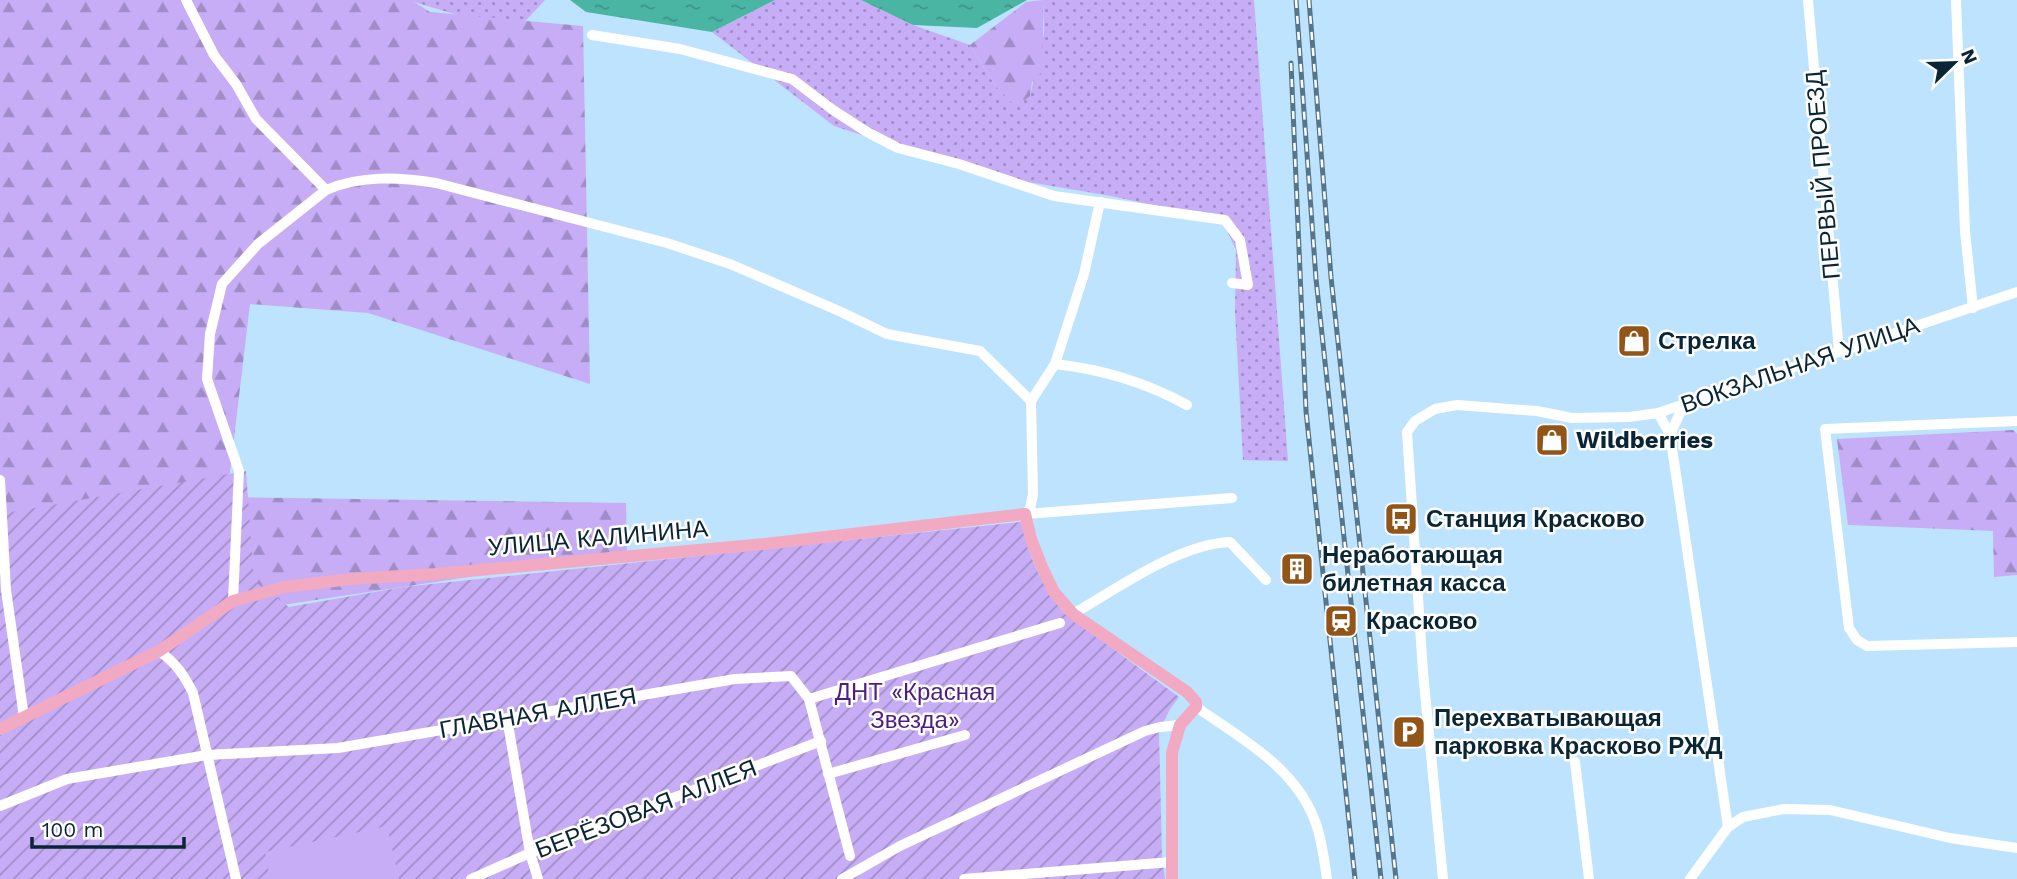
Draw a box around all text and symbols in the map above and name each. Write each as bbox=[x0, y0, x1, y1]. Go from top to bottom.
north arrow bbox=[1919, 28, 1989, 98]
text: N bbox=[1956, 46, 1983, 68]
street label: ПЕРВЫЙ ПРОЕЗД bbox=[1800, 69, 1846, 281]
street label: ВОКЗАЛЬНАЯ УЛИЦА bbox=[1677, 311, 1923, 419]
shop icon: Стрелка bbox=[1615, 322, 1653, 360]
place label: Стрелка bbox=[1658, 327, 1756, 355]
shop icon: Wildberries bbox=[1533, 421, 1571, 459]
place label: Wildberries bbox=[1576, 426, 1713, 454]
bus stop icon: Станция Красково bbox=[1382, 500, 1420, 538]
place label: Станция Красково bbox=[1426, 505, 1645, 533]
street label: УЛИЦА КАЛИНИНА bbox=[487, 514, 709, 562]
place label: Неработающая билетная касса bbox=[1322, 541, 1506, 597]
building icon: Неработающая билетная касса bbox=[1278, 550, 1316, 588]
station icon: Красково bbox=[1322, 602, 1360, 640]
place label: Красково bbox=[1366, 607, 1477, 635]
park label: ДНТ «Красная Звезда» bbox=[835, 678, 995, 734]
street label: ГЛАВНАЯ АЛЛЕЯ bbox=[437, 682, 639, 744]
place label: Перехватывающая парковка Красково РЖД bbox=[1434, 704, 1723, 760]
parking icon: Перехватывающая парковка Красково РЖД bbox=[1390, 713, 1428, 751]
street label: БЕРЁЗОВАЯ АЛЛЕЯ bbox=[531, 754, 761, 864]
scale bar bbox=[32, 806, 184, 850]
text: 100 m bbox=[42, 817, 104, 842]

